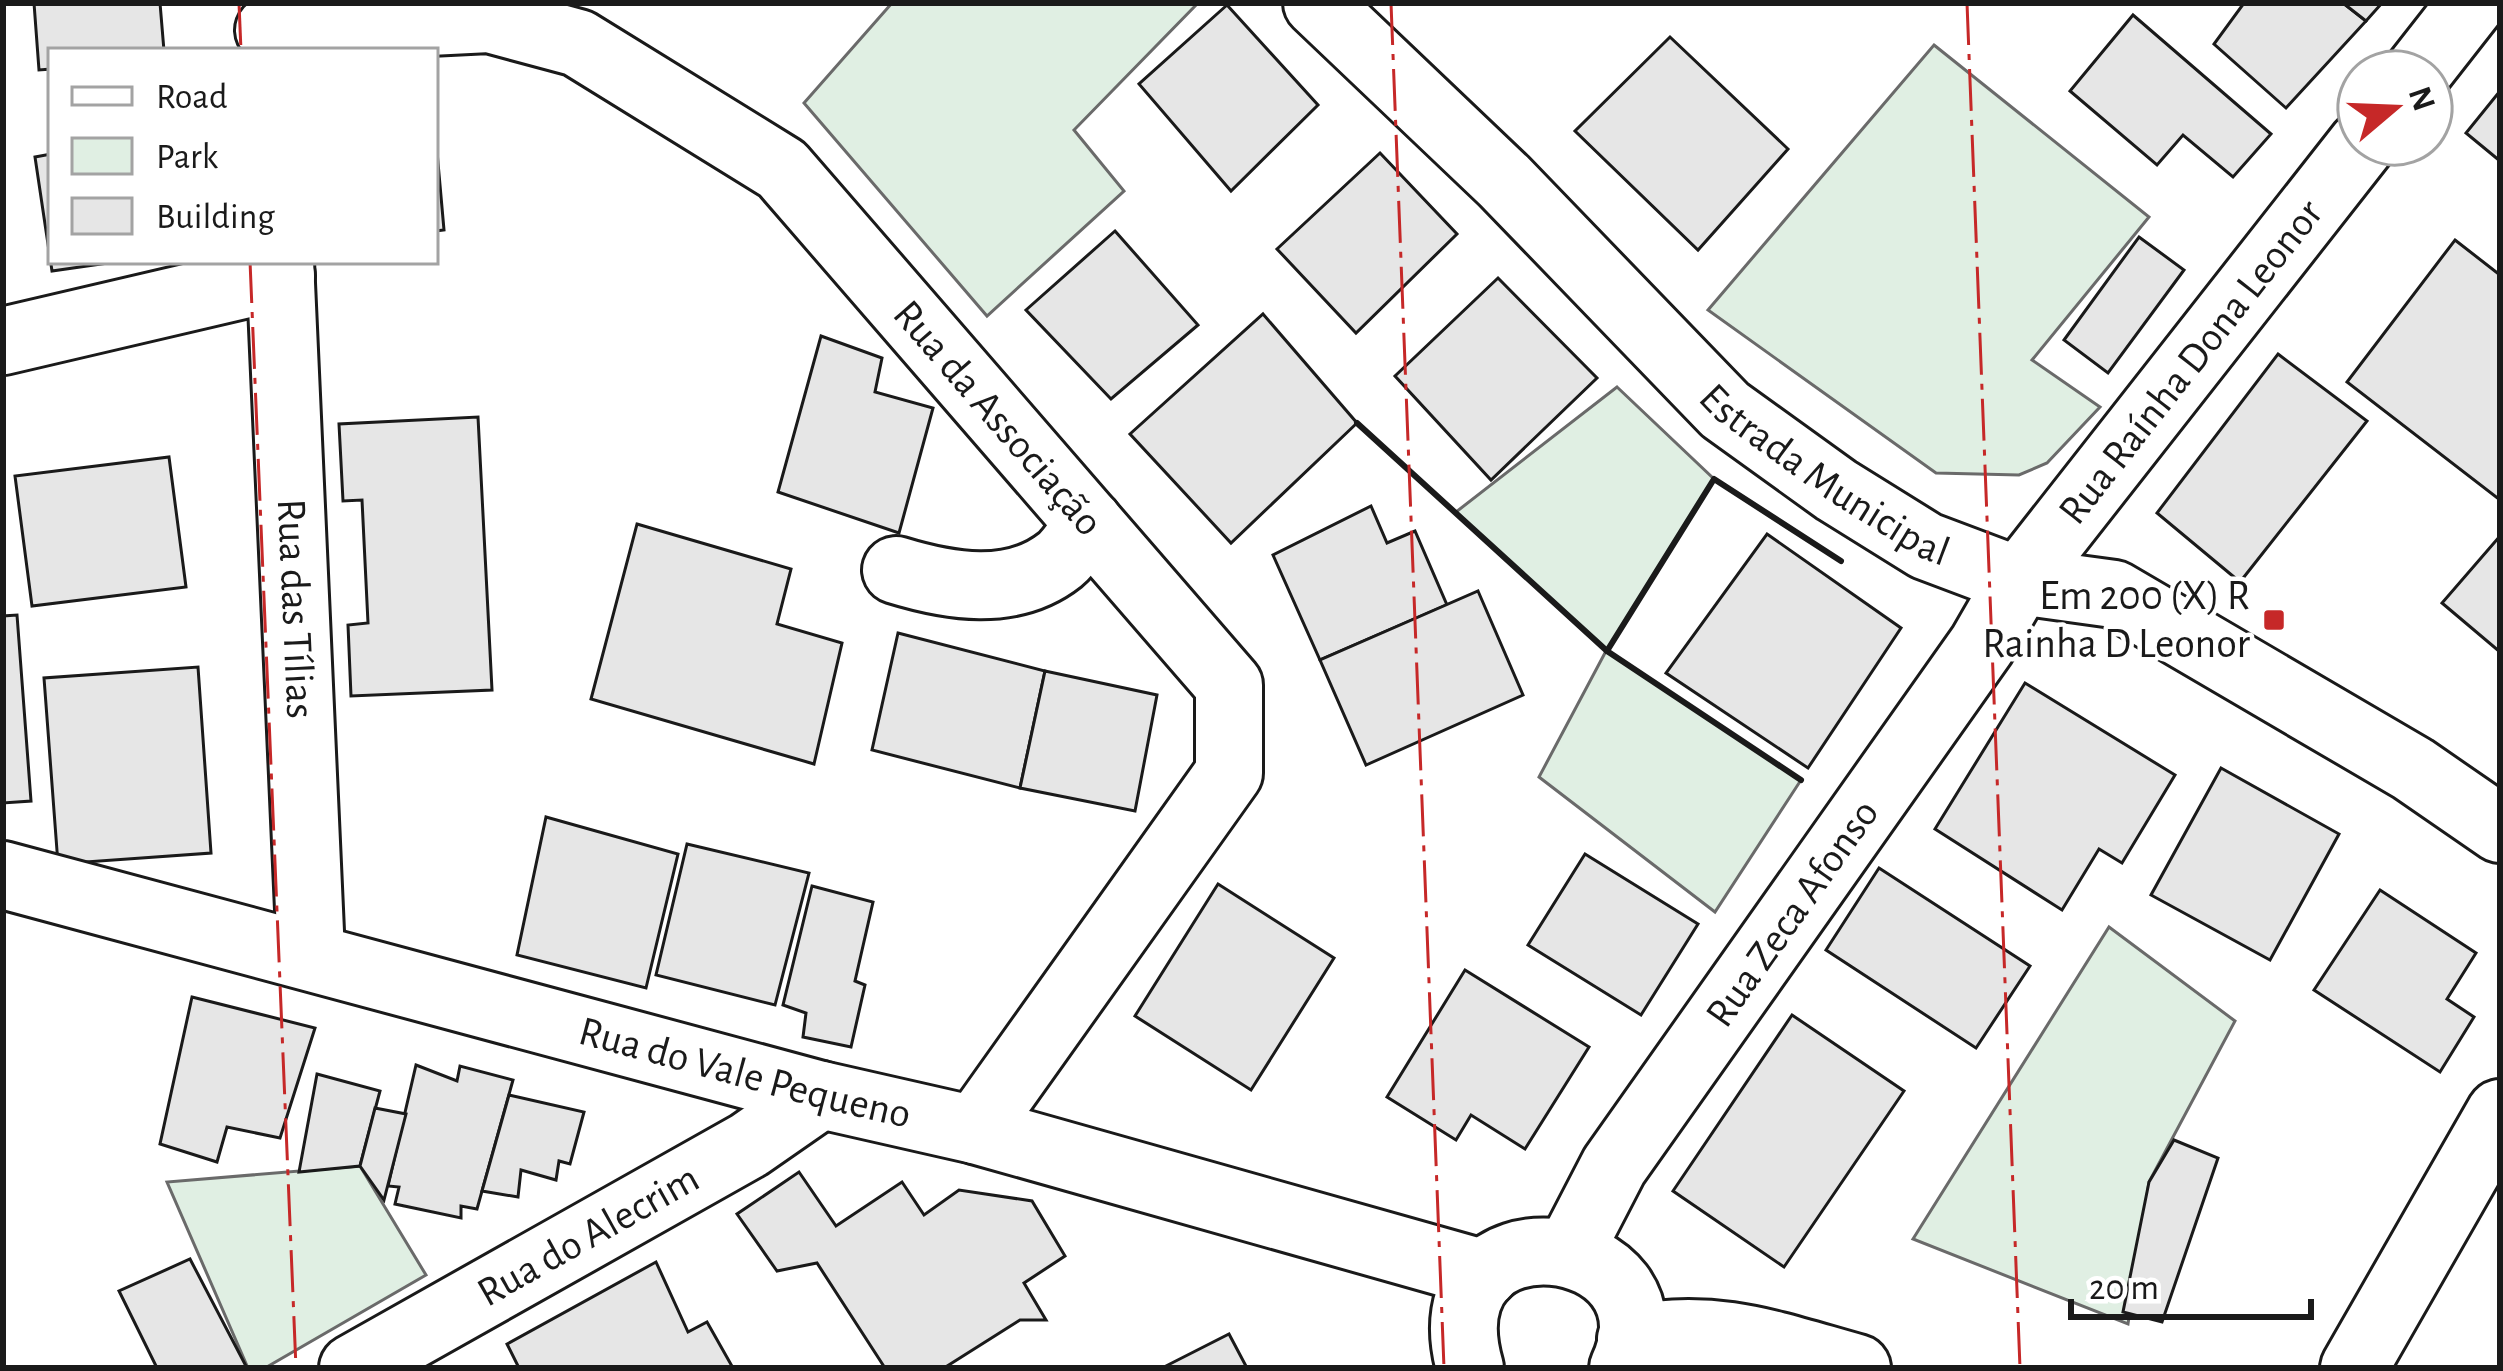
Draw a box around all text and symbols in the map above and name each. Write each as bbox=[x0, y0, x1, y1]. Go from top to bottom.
legend bbox=[48, 48, 438, 264]
north arrow bbox=[2335, 48, 2455, 168]
text: Road bbox=[156, 79, 228, 115]
text: N bbox=[2402, 83, 2440, 115]
text: Park bbox=[156, 139, 219, 175]
street label: Rua Raínha Dona Leonor bbox=[2051, 191, 2331, 532]
text: Building bbox=[156, 199, 275, 235]
street label: Rua da Associação bbox=[885, 293, 1111, 544]
street label: Estrada Municipal bbox=[1691, 376, 1955, 574]
street label: Rua das Tílias bbox=[270, 498, 321, 720]
place label: Em 200 (X) R Rainha D Leonor bbox=[1982, 575, 2250, 665]
marker: Em 200 (X) R Rainha D Leonor bbox=[2261, 607, 2287, 633]
street label: Rua Zeca Afonso bbox=[1698, 792, 1887, 1035]
street label: Rua do Vale Pequeno bbox=[575, 1010, 915, 1136]
street label: Rua do Alecrim bbox=[470, 1157, 706, 1314]
scale bar bbox=[2071, 1245, 2311, 1319]
text: 20 m bbox=[2089, 1270, 2159, 1306]

